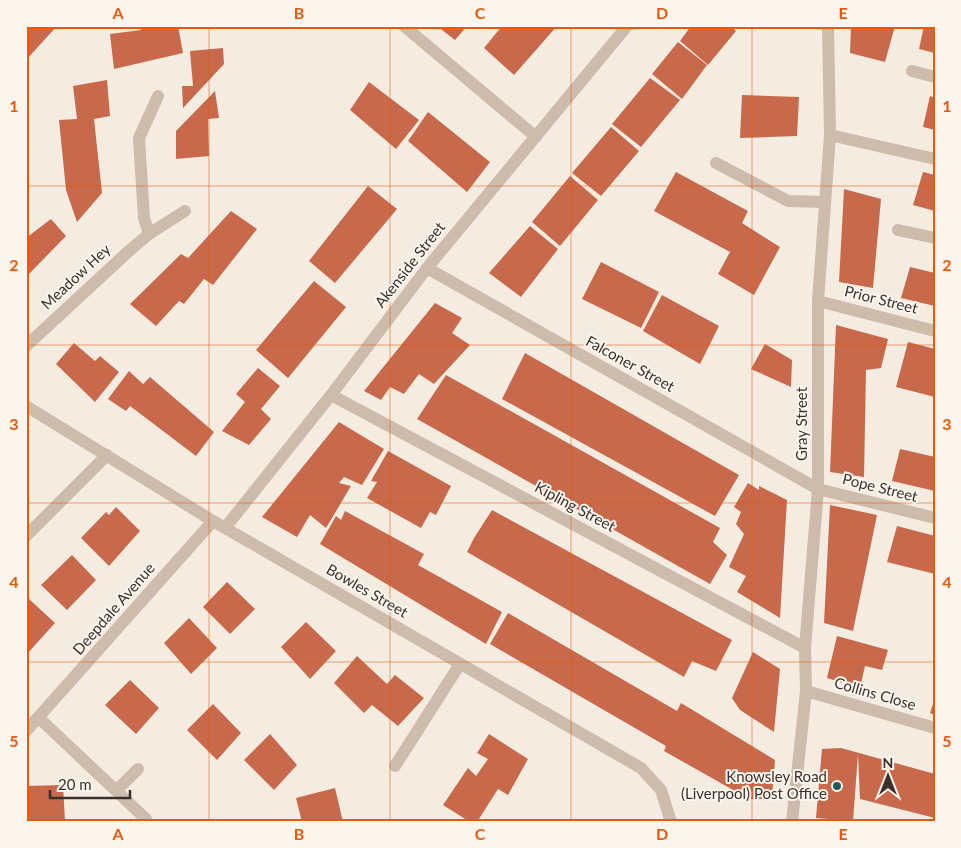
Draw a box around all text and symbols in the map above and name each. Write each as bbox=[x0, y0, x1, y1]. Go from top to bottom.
text: A bbox=[111, 3, 124, 22]
text: B bbox=[294, 3, 304, 22]
text: C bbox=[475, 3, 486, 22]
text: D bbox=[656, 3, 668, 22]
text: E bbox=[838, 3, 848, 22]
text: 1 bbox=[9, 96, 19, 115]
text: 1 bbox=[942, 96, 952, 115]
street label: Akenside Street bbox=[370, 218, 449, 311]
street label: Meadow Hey bbox=[37, 240, 114, 313]
text: 2 bbox=[9, 255, 19, 274]
text: 2 bbox=[942, 255, 952, 274]
street label: Prior Street bbox=[843, 281, 920, 317]
street label: Falconer Street bbox=[583, 331, 679, 395]
street label: Gray Street bbox=[792, 386, 810, 461]
text: 3 bbox=[9, 414, 19, 433]
text: 3 bbox=[942, 414, 952, 433]
street label: Pope Street bbox=[841, 469, 920, 505]
street label: Kipling Street bbox=[532, 477, 619, 535]
street label: Deepdale Avenue bbox=[68, 559, 158, 658]
street label: Bowles Street bbox=[324, 560, 412, 621]
text: 4 bbox=[9, 572, 19, 591]
text: 4 bbox=[942, 572, 952, 591]
street label: Collins Close bbox=[832, 673, 918, 713]
text: 5 bbox=[9, 731, 19, 750]
text: 5 bbox=[942, 731, 952, 750]
north arrow bbox=[864, 750, 914, 800]
text: N bbox=[883, 754, 893, 771]
place label: Knowsley Road (Liverpool) Post Office bbox=[681, 767, 827, 802]
scale bar bbox=[50, 768, 130, 800]
text: 20 m bbox=[58, 775, 92, 793]
marker: Knowsley Road (Liverpool) Post Office bbox=[831, 780, 843, 792]
text: A bbox=[111, 824, 124, 843]
text: B bbox=[294, 824, 304, 843]
text: C bbox=[475, 824, 486, 843]
text: D bbox=[656, 824, 668, 843]
text: E bbox=[838, 824, 848, 843]

